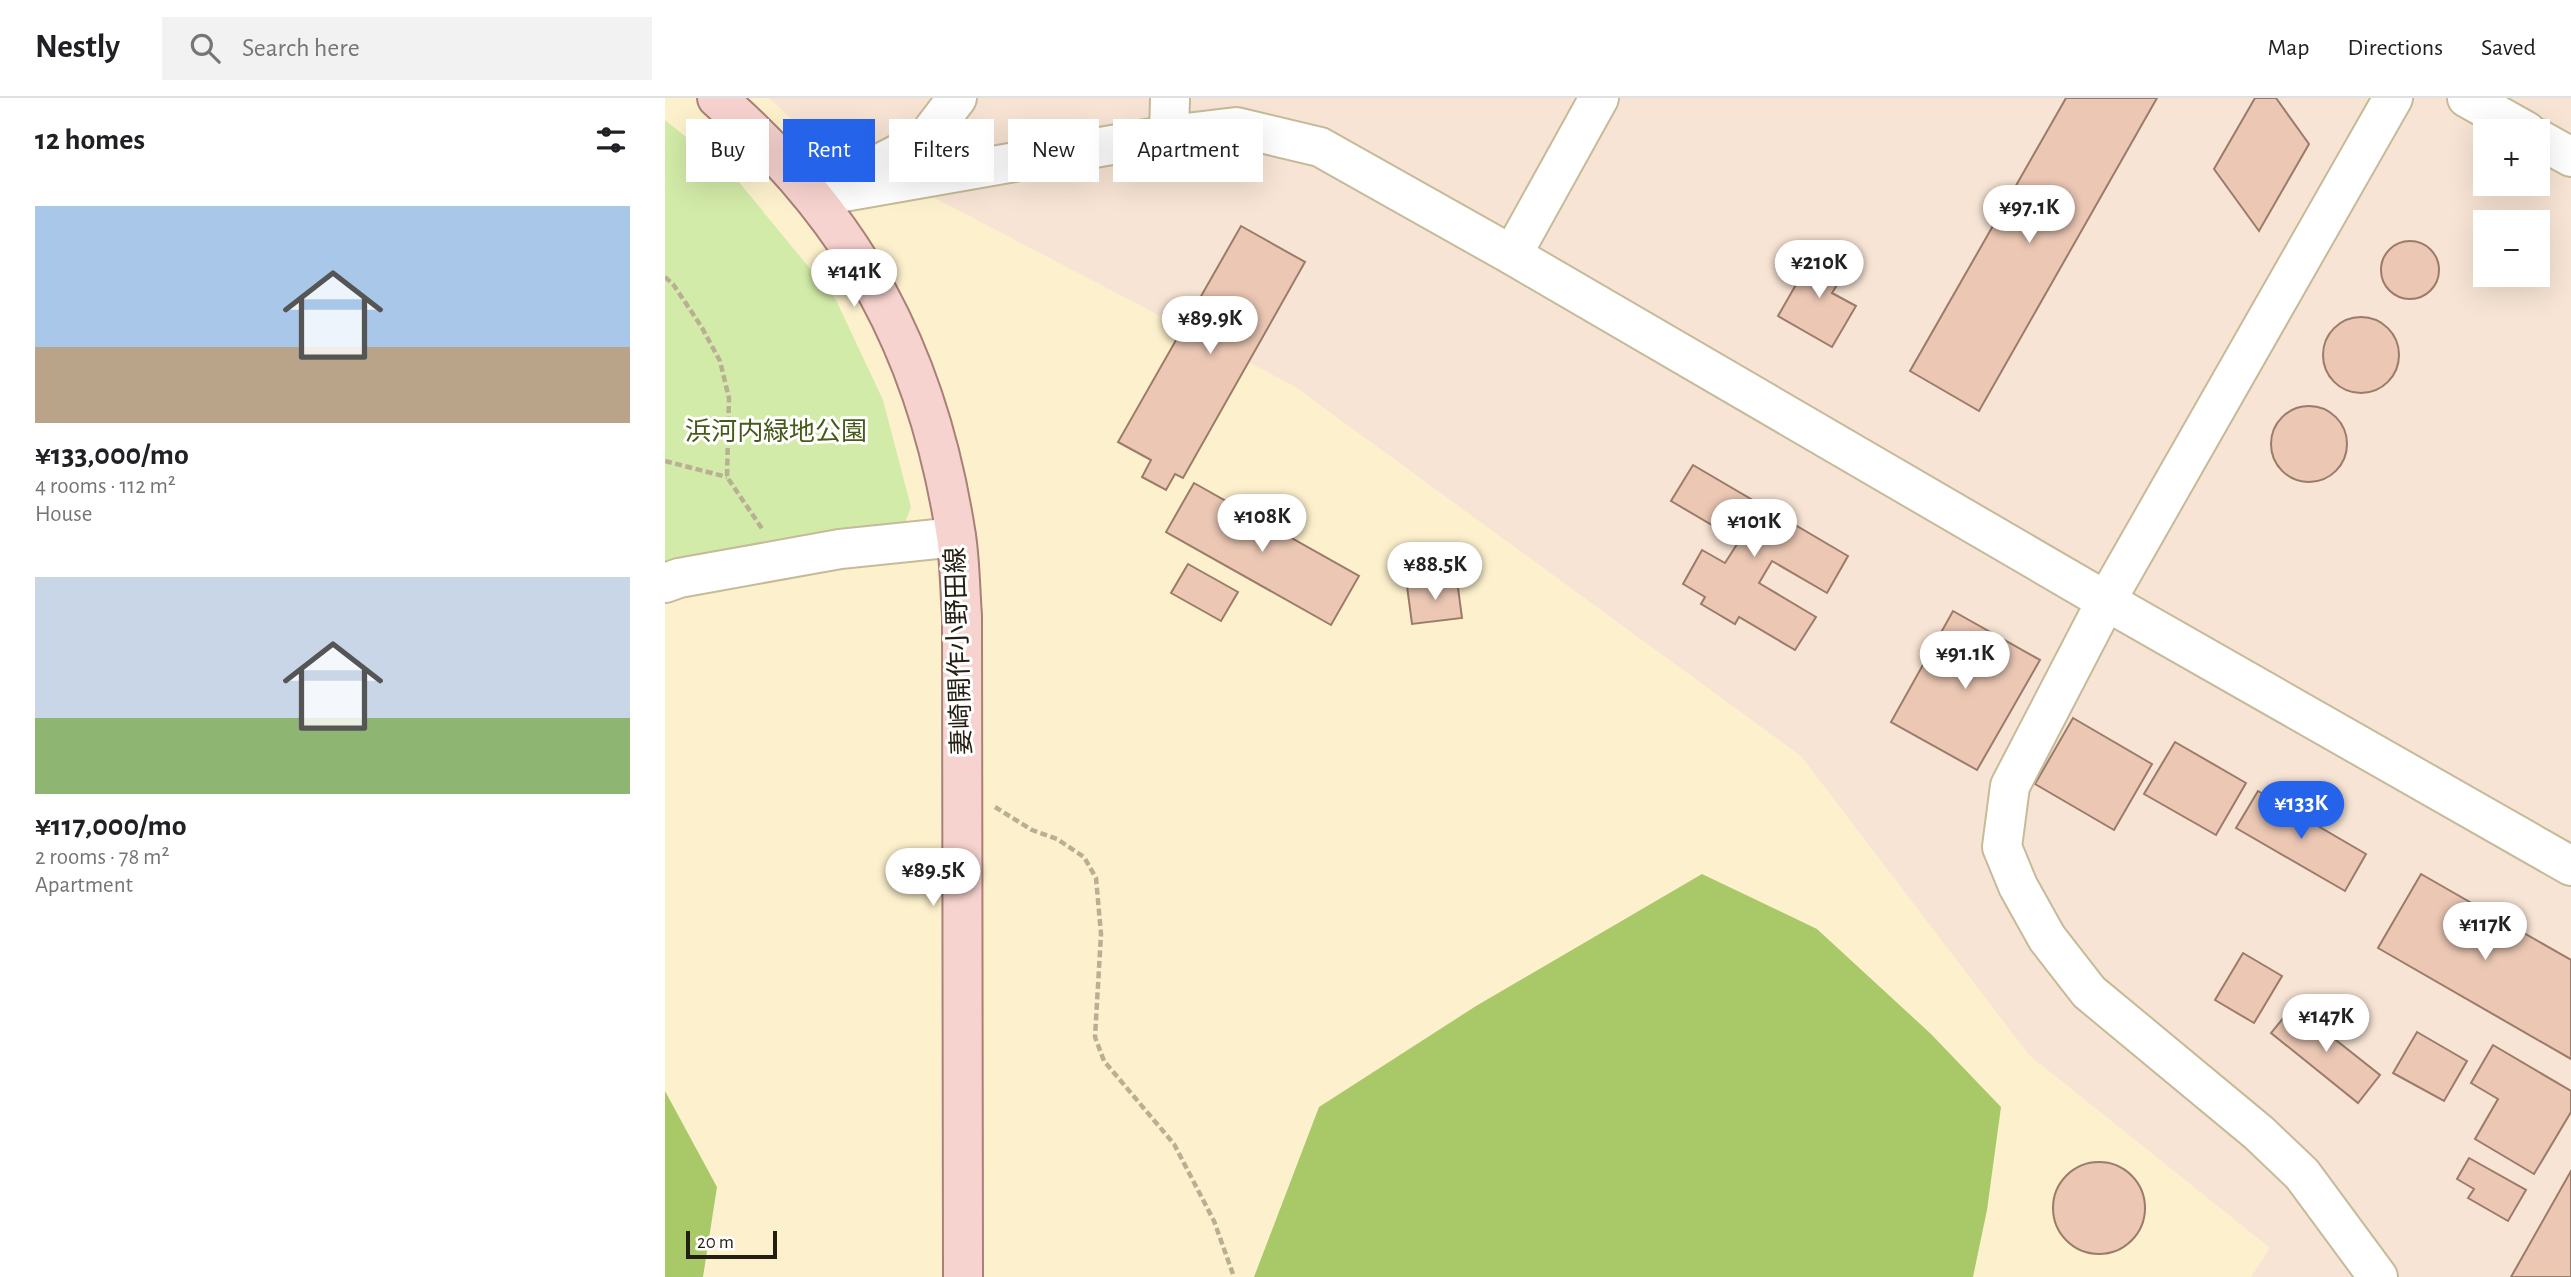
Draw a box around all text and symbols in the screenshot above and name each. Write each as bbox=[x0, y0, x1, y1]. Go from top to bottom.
search box bbox=[162, 17, 652, 80]
icon: search bbox=[186, 29, 224, 67]
text: Nestly bbox=[35, 31, 120, 64]
text: Search here bbox=[242, 35, 360, 61]
text: Map bbox=[2267, 36, 2309, 60]
text: Directions bbox=[2347, 36, 2443, 60]
text: Saved bbox=[2481, 36, 2536, 60]
chip: Buy bbox=[686, 119, 769, 182]
chip: Rent bbox=[783, 119, 875, 182]
chip: Filters bbox=[889, 119, 994, 182]
chip: New bbox=[1008, 119, 1099, 182]
chip: Apartment bbox=[1113, 119, 1263, 182]
map controls bbox=[2473, 119, 2550, 287]
button: + bbox=[2473, 119, 2550, 196]
icon: filters bbox=[592, 121, 630, 159]
text: 12 homes bbox=[35, 125, 145, 155]
pin: ¥97.1K bbox=[1972, 186, 2086, 245]
text: ¥97.1K bbox=[1999, 196, 2059, 219]
button: − bbox=[2473, 210, 2550, 287]
pin: ¥210K bbox=[1770, 240, 1868, 300]
pin: ¥141K bbox=[805, 250, 903, 309]
text: ¥210K bbox=[1791, 251, 1847, 274]
icon: home bbox=[270, 252, 396, 378]
text: ¥141K bbox=[827, 260, 881, 283]
pin: ¥89.9K bbox=[1153, 296, 1267, 356]
text: ¥89.9K bbox=[1178, 307, 1242, 330]
park label: 浜河内緑地公園 bbox=[685, 418, 867, 445]
text: ¥133,000/mo bbox=[35, 440, 189, 470]
text: 4 rooms · 112 m² bbox=[35, 475, 176, 498]
pin: ¥108K bbox=[1213, 494, 1311, 554]
pin: ¥101K bbox=[1705, 500, 1803, 559]
text: House bbox=[35, 503, 92, 526]
text: ¥108K bbox=[1233, 505, 1291, 528]
text: ¥101K bbox=[1727, 510, 1781, 533]
pin: ¥88.5K bbox=[1378, 542, 1492, 602]
street label: 妻崎開作小野田線 bbox=[941, 547, 976, 755]
text: ¥88.5K bbox=[1403, 553, 1467, 576]
icon: home bbox=[270, 623, 396, 749]
pin: ¥91.1K bbox=[1908, 632, 2022, 691]
text: ¥91.1K bbox=[1936, 642, 1994, 665]
pin: ¥133K bbox=[2252, 782, 2350, 841]
text: ¥133K bbox=[2274, 792, 2328, 815]
text: ¥117,000/mo bbox=[35, 811, 187, 841]
text: 2 rooms · 78 m² bbox=[35, 846, 170, 869]
pin: ¥89.5K bbox=[876, 848, 990, 908]
text: ¥89.5K bbox=[901, 859, 965, 882]
text: Apartment bbox=[35, 874, 133, 897]
pin: ¥117K bbox=[2436, 902, 2534, 962]
text: ¥117K bbox=[2459, 913, 2511, 936]
pin: ¥147K bbox=[2277, 995, 2375, 1054]
text: ¥147K bbox=[2298, 1005, 2354, 1028]
scale bar bbox=[686, 1228, 777, 1260]
text: 20 m bbox=[697, 1233, 734, 1252]

